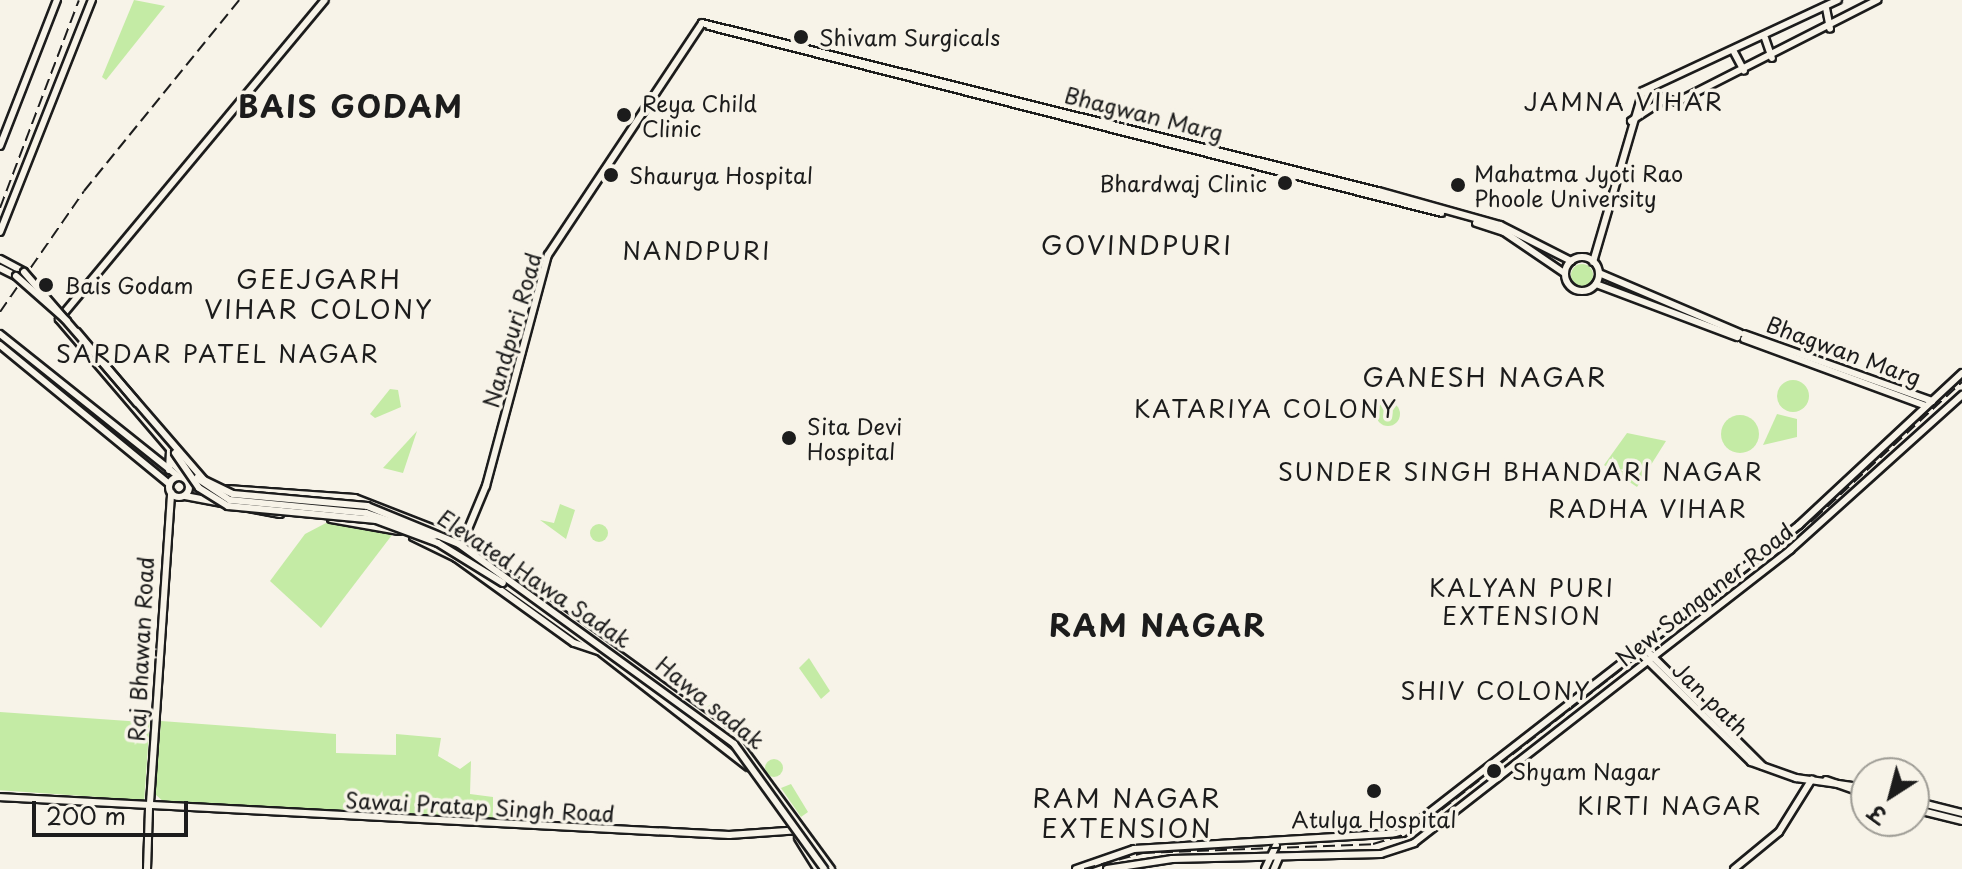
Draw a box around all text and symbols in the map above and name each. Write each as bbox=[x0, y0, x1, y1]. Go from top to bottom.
place label: Shivam Surgicals bbox=[819, 24, 1000, 50]
marker: Shivam Surgicals bbox=[790, 26, 812, 48]
street label: Bhagwan Marg bbox=[1063, 81, 1225, 145]
district label: BAIS GODAM bbox=[238, 88, 464, 124]
district label: JAMNA VIHAR bbox=[1525, 88, 1723, 116]
place label: Reya Child Clinic bbox=[642, 89, 757, 140]
marker: Reya Child Clinic bbox=[613, 104, 635, 126]
place label: Mahatma Jyoti Rao Phoole University bbox=[1474, 159, 1684, 210]
place label: Shaurya Hospital bbox=[629, 162, 814, 188]
marker: Shaurya Hospital bbox=[600, 164, 622, 186]
place label: Bhardwaj Clinic bbox=[1101, 170, 1267, 196]
marker: Bhardwaj Clinic bbox=[1274, 172, 1296, 194]
marker: Mahatma Jyoti Rao Phoole University bbox=[1449, 176, 1467, 194]
district label: GOVINDPURI bbox=[1041, 229, 1233, 261]
district label: NANDPURI bbox=[621, 237, 773, 265]
street label: Nandpuri Road bbox=[476, 249, 546, 411]
district label: GEEJGARH VIHAR COLONY bbox=[206, 263, 432, 324]
place label: Bais Godam bbox=[64, 272, 193, 298]
marker: Bais Godam bbox=[35, 274, 57, 296]
street label: Bhagwan Marg bbox=[1764, 310, 1924, 390]
district label: SARDAR PATEL NAGAR bbox=[56, 340, 380, 368]
district label: GANESH NAGAR bbox=[1360, 361, 1610, 393]
district label: KATARIYA COLONY bbox=[1136, 395, 1396, 423]
place label: Sita Devi Hospital bbox=[807, 412, 903, 464]
marker: Sita Devi Hospital bbox=[778, 427, 800, 449]
district label: SUNDER SINGH BHANDARI NAGAR bbox=[1274, 458, 1768, 486]
district label: RADHA VIHAR bbox=[1549, 495, 1747, 523]
street label: Elevated Hawa Sadak bbox=[433, 503, 637, 653]
street label: New Sanganer Road bbox=[1611, 517, 1797, 671]
street label: Raj Bhawan Road bbox=[122, 555, 158, 743]
district label: KALYAN PURI EXTENSION bbox=[1429, 574, 1615, 630]
district label: RAM NAGAR bbox=[1049, 607, 1267, 643]
street label: Hawa sadak bbox=[652, 651, 770, 753]
street label: Jan path bbox=[1667, 655, 1755, 741]
district label: SHIV COLONY bbox=[1402, 677, 1590, 705]
north arrow bbox=[1850, 757, 1930, 837]
place label: Shyam Nagar bbox=[1512, 758, 1660, 784]
marker: Shyam Nagar bbox=[1483, 760, 1505, 782]
marker: Atulya Hospital bbox=[1363, 780, 1385, 802]
district label: RAM NAGAR EXTENSION bbox=[1032, 782, 1222, 844]
scale bar bbox=[36, 785, 192, 835]
street label: Sawai Pratap Singh Road bbox=[345, 786, 615, 826]
district label: KIRTI NAGAR bbox=[1577, 792, 1763, 820]
text: 200 m bbox=[46, 797, 126, 833]
text: उ bbox=[1861, 798, 1892, 833]
place label: Atulya Hospital bbox=[1291, 806, 1457, 832]

